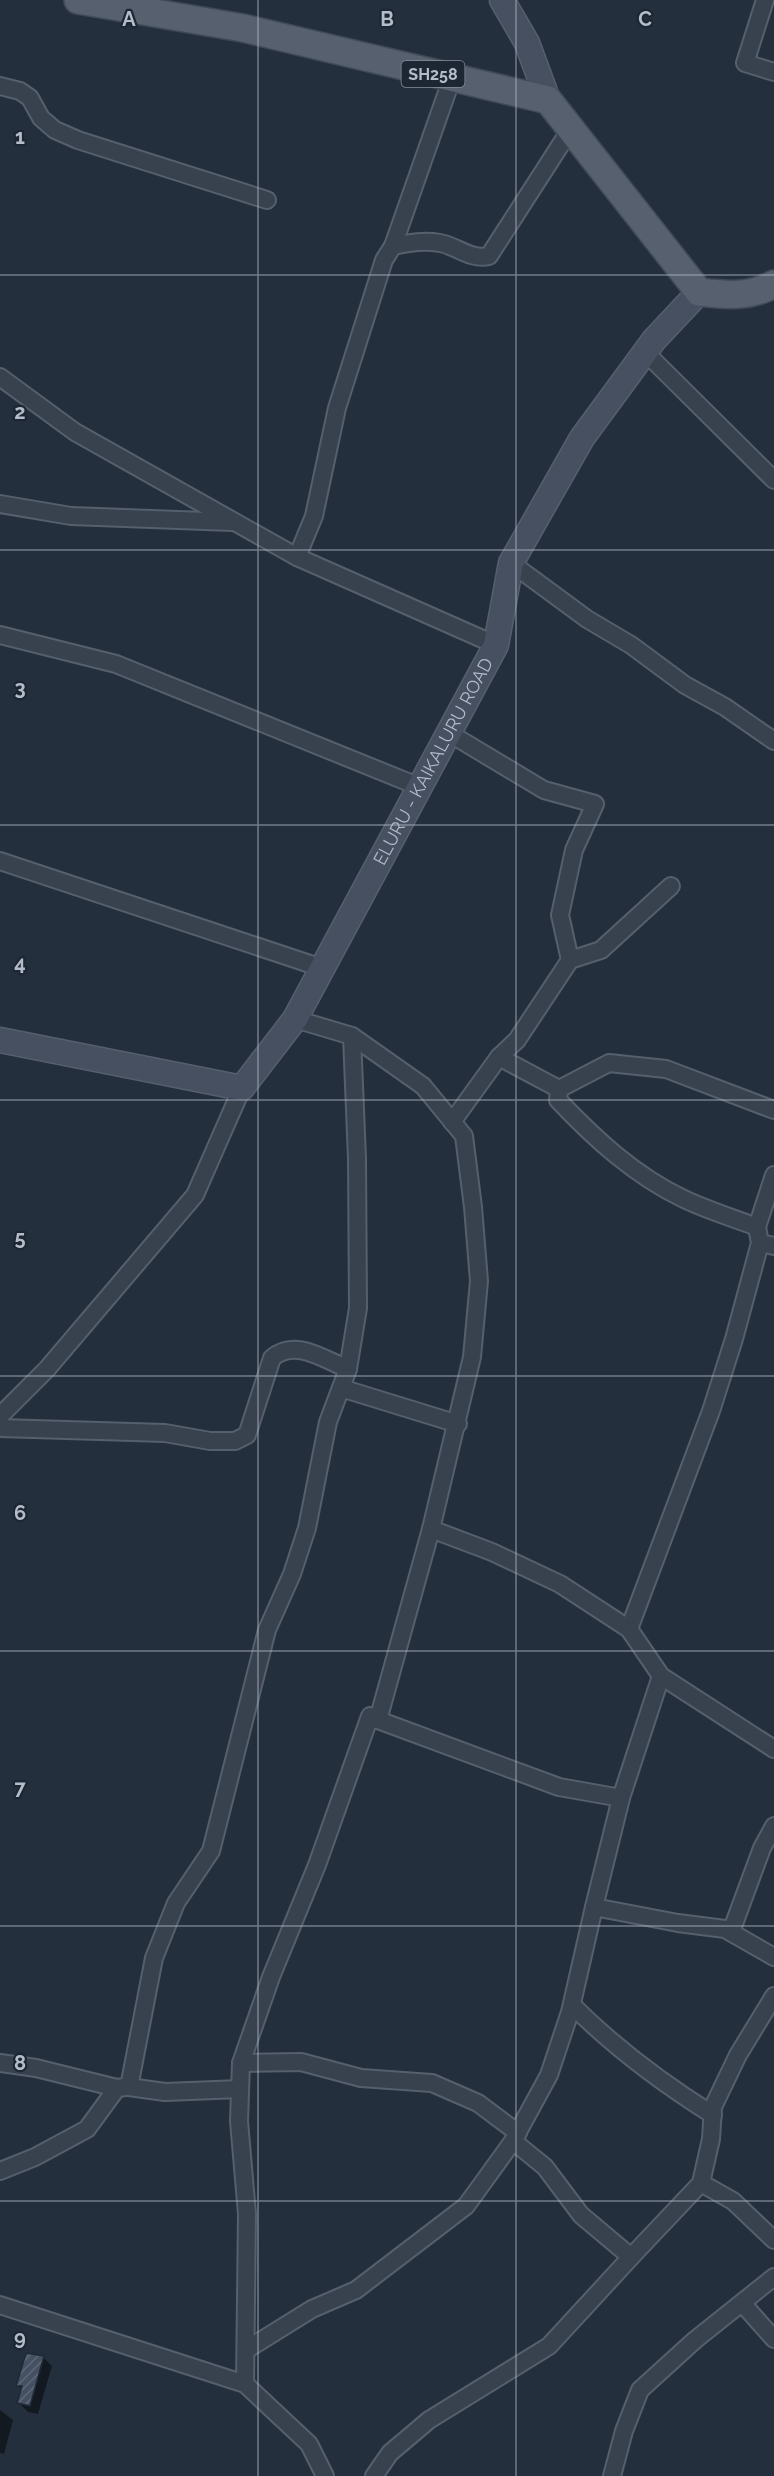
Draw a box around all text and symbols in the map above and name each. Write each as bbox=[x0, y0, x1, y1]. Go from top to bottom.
text: A bbox=[122, 7, 136, 31]
text: B bbox=[380, 7, 394, 31]
text: C bbox=[638, 7, 652, 31]
road number: SH258 bbox=[402, 61, 464, 87]
text: 1 bbox=[15, 125, 25, 149]
text: 2 bbox=[14, 400, 26, 424]
street label: ELURU - KAIKALURU ROAD bbox=[369, 654, 497, 868]
text: 3 bbox=[14, 676, 26, 700]
text: 4 bbox=[14, 951, 26, 975]
text: 5 bbox=[14, 1226, 26, 1250]
text: 6 bbox=[14, 1501, 26, 1525]
text: 7 bbox=[14, 1776, 26, 1800]
text: 8 bbox=[14, 2051, 26, 2075]
text: 9 bbox=[14, 2326, 26, 2350]

